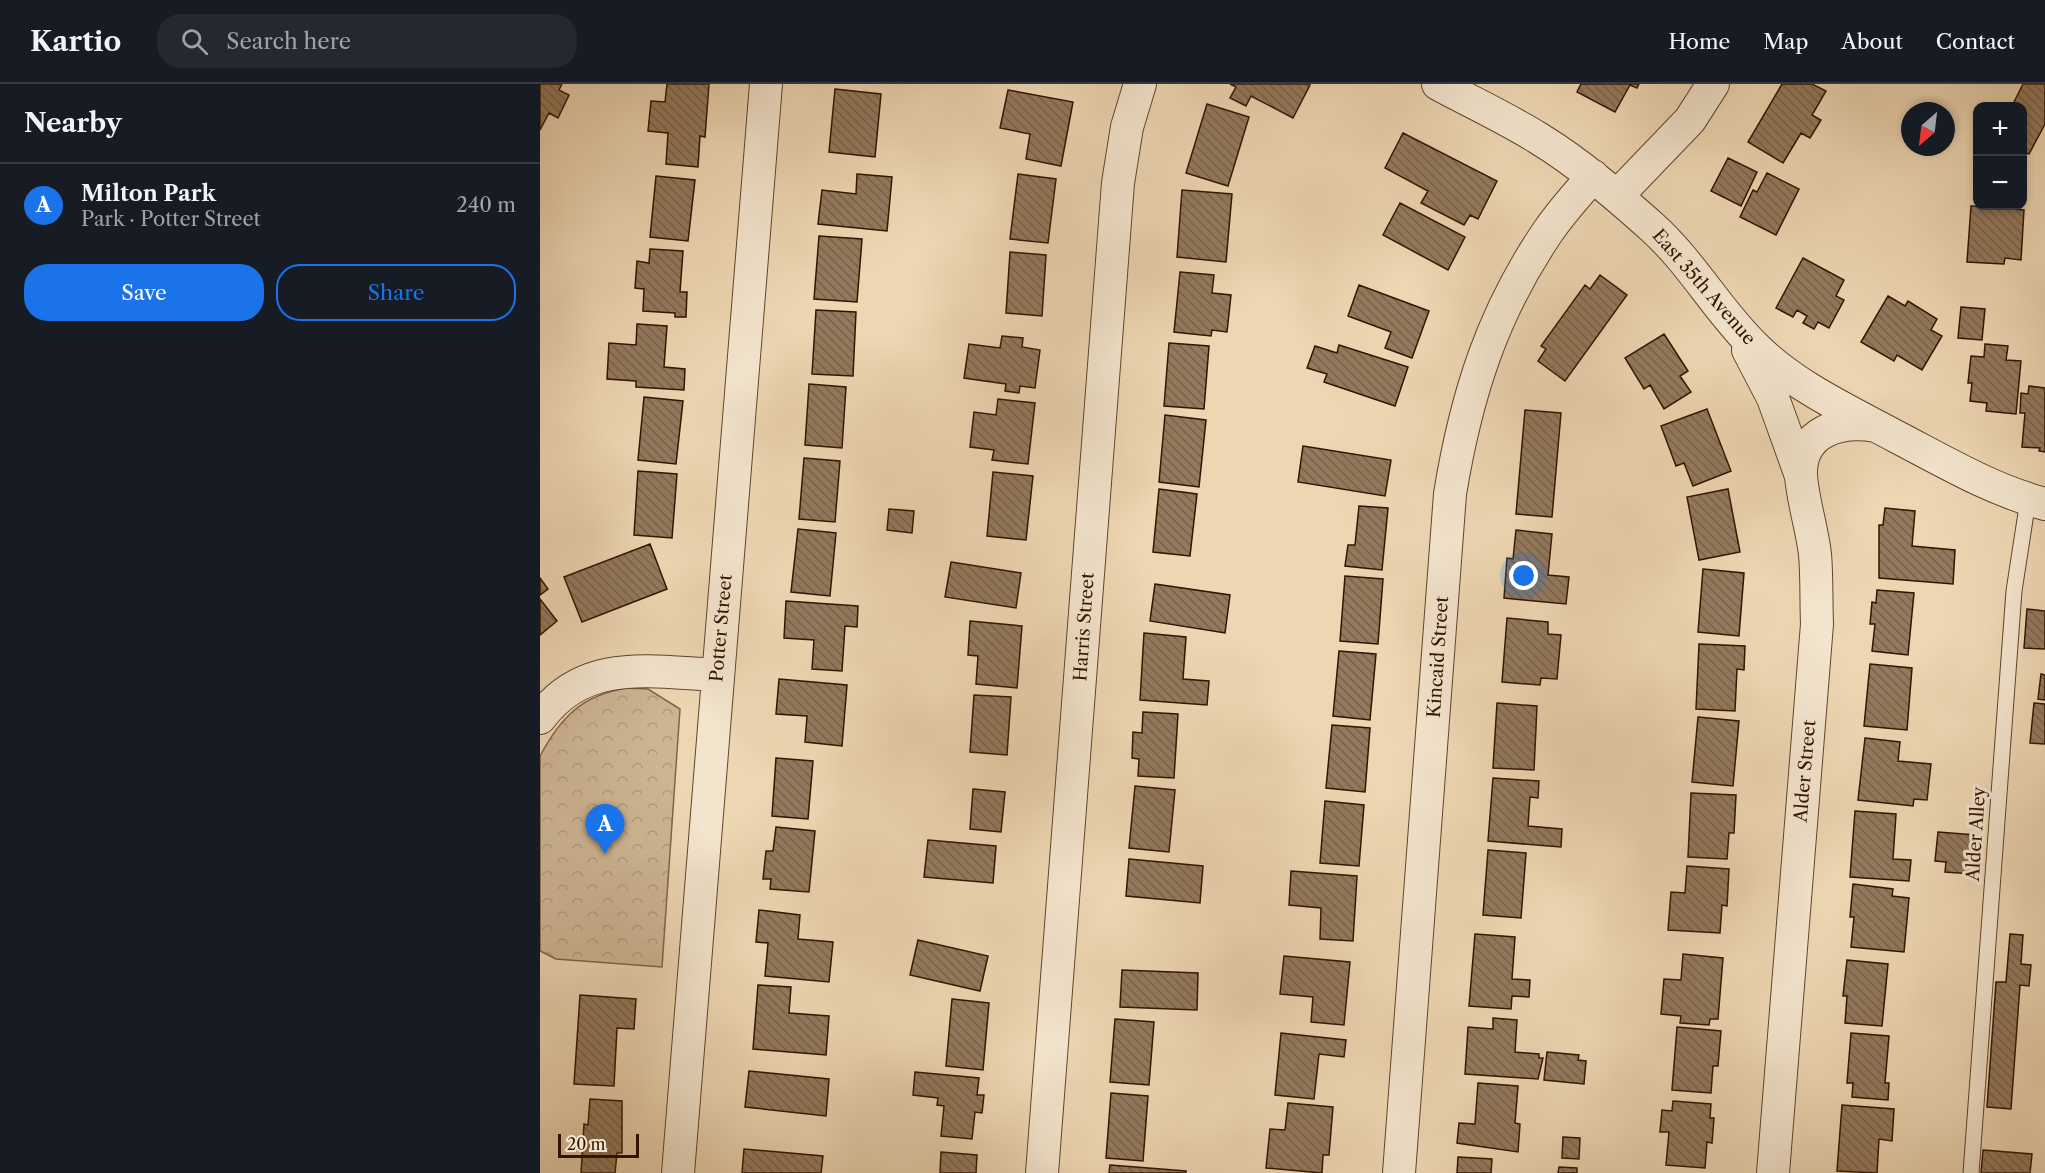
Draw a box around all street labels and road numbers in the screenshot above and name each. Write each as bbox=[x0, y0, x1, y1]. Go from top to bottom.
street label: East 35th Avenue bbox=[1648, 225, 1760, 349]
street label: Harris Street bbox=[1069, 571, 1099, 682]
street label: Potter Street bbox=[705, 572, 737, 683]
street label: Kincaid Street bbox=[1423, 595, 1453, 719]
street label: Alder Street bbox=[1789, 718, 1820, 824]
street label: Alder Alley bbox=[1962, 785, 1990, 883]

